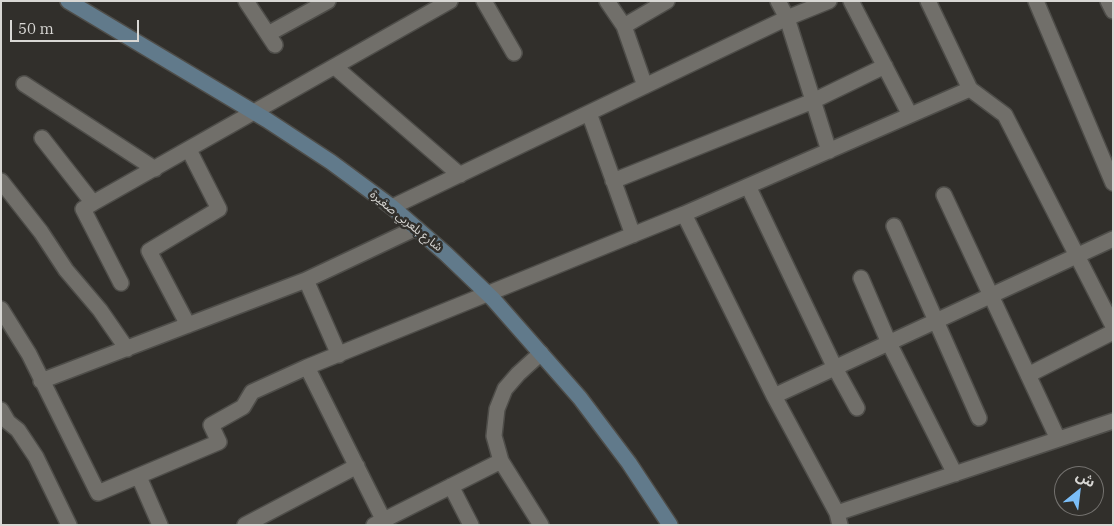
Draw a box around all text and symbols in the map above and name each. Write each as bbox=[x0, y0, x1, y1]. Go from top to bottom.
scale bar bbox=[12, 10, 141, 42]
text: 50 m bbox=[18, 19, 54, 38]
street label: شارع بلعربي صغيرة bbox=[367, 187, 445, 255]
north arrow bbox=[1054, 466, 1104, 516]
text: ش bbox=[1073, 466, 1099, 491]

